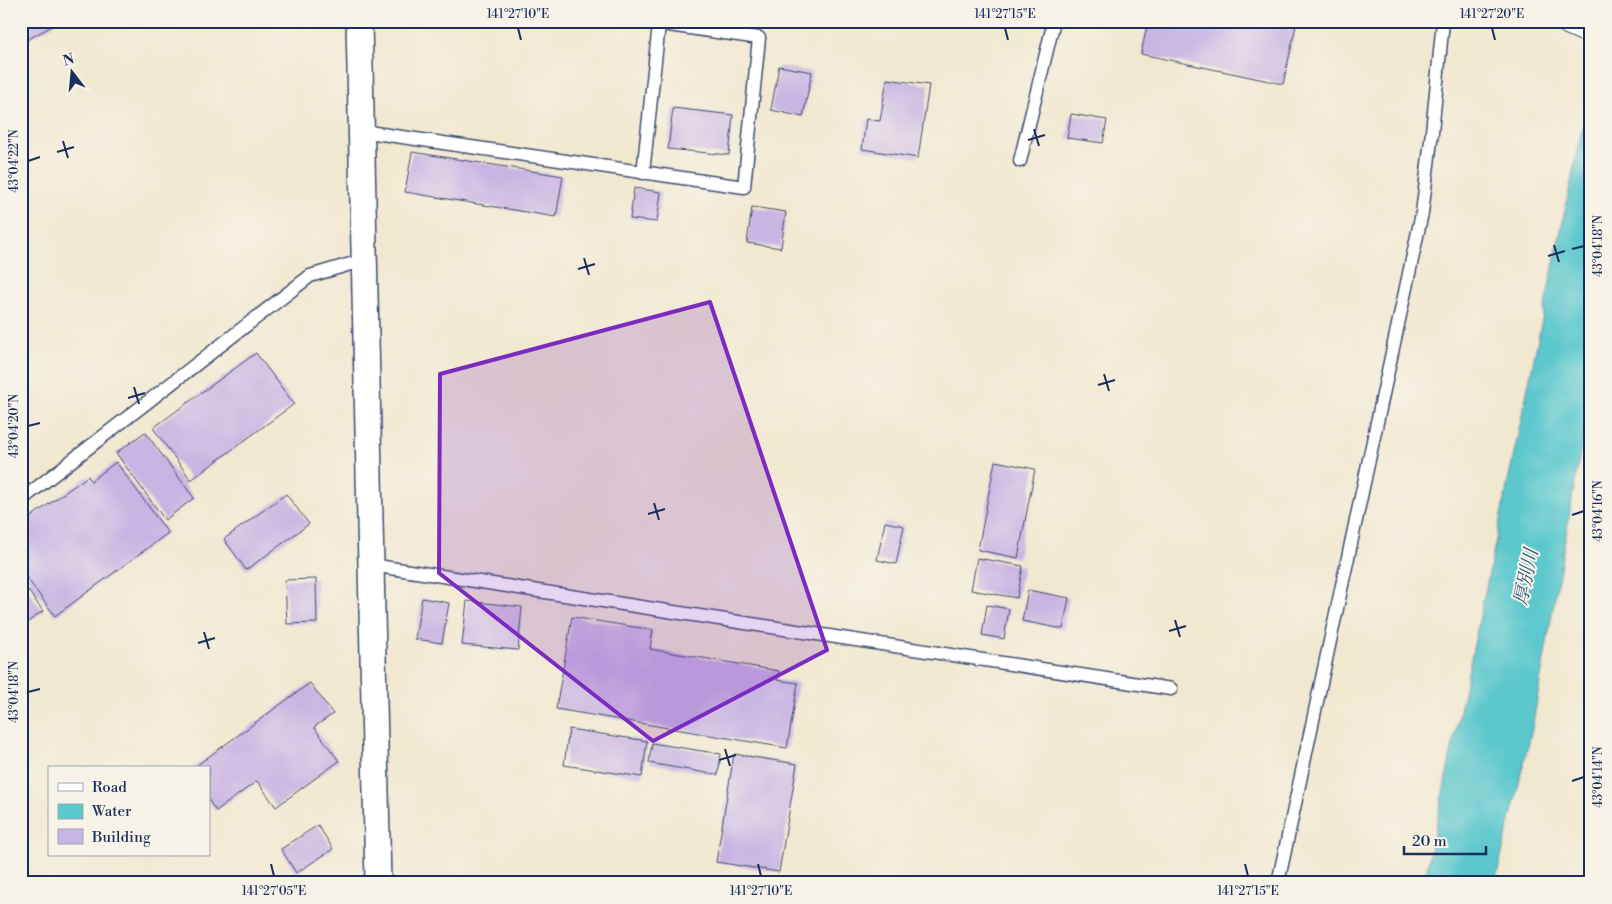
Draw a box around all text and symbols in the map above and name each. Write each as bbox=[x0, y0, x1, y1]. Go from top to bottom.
text: 141°27'10"E bbox=[487, 7, 549, 22]
text: 141°27'15"E bbox=[974, 7, 1036, 22]
text: 141°27'20"E bbox=[1460, 7, 1524, 22]
north arrow bbox=[48, 48, 98, 98]
text: N bbox=[61, 50, 76, 71]
text: 43°04'22"N bbox=[7, 129, 22, 193]
text: 43°04'18"N bbox=[1591, 215, 1606, 277]
text: 43°04'20"N bbox=[7, 394, 22, 458]
text: 43°04'16"N bbox=[1591, 480, 1606, 542]
water label: 厚別川 bbox=[1508, 545, 1544, 607]
text: 43°04'18"N bbox=[7, 661, 22, 723]
text: 43°04'14"N bbox=[1591, 746, 1606, 808]
legend bbox=[48, 766, 210, 856]
text: Road bbox=[92, 778, 127, 797]
text: Water bbox=[91, 802, 132, 821]
scale bar bbox=[1404, 824, 1487, 856]
text: Building bbox=[91, 828, 151, 847]
text: 20 m bbox=[1412, 832, 1447, 851]
text: 141°27'05"E bbox=[242, 884, 306, 899]
text: 141°27'10"E bbox=[730, 884, 792, 899]
text: 141°27'15"E bbox=[1217, 884, 1279, 899]

